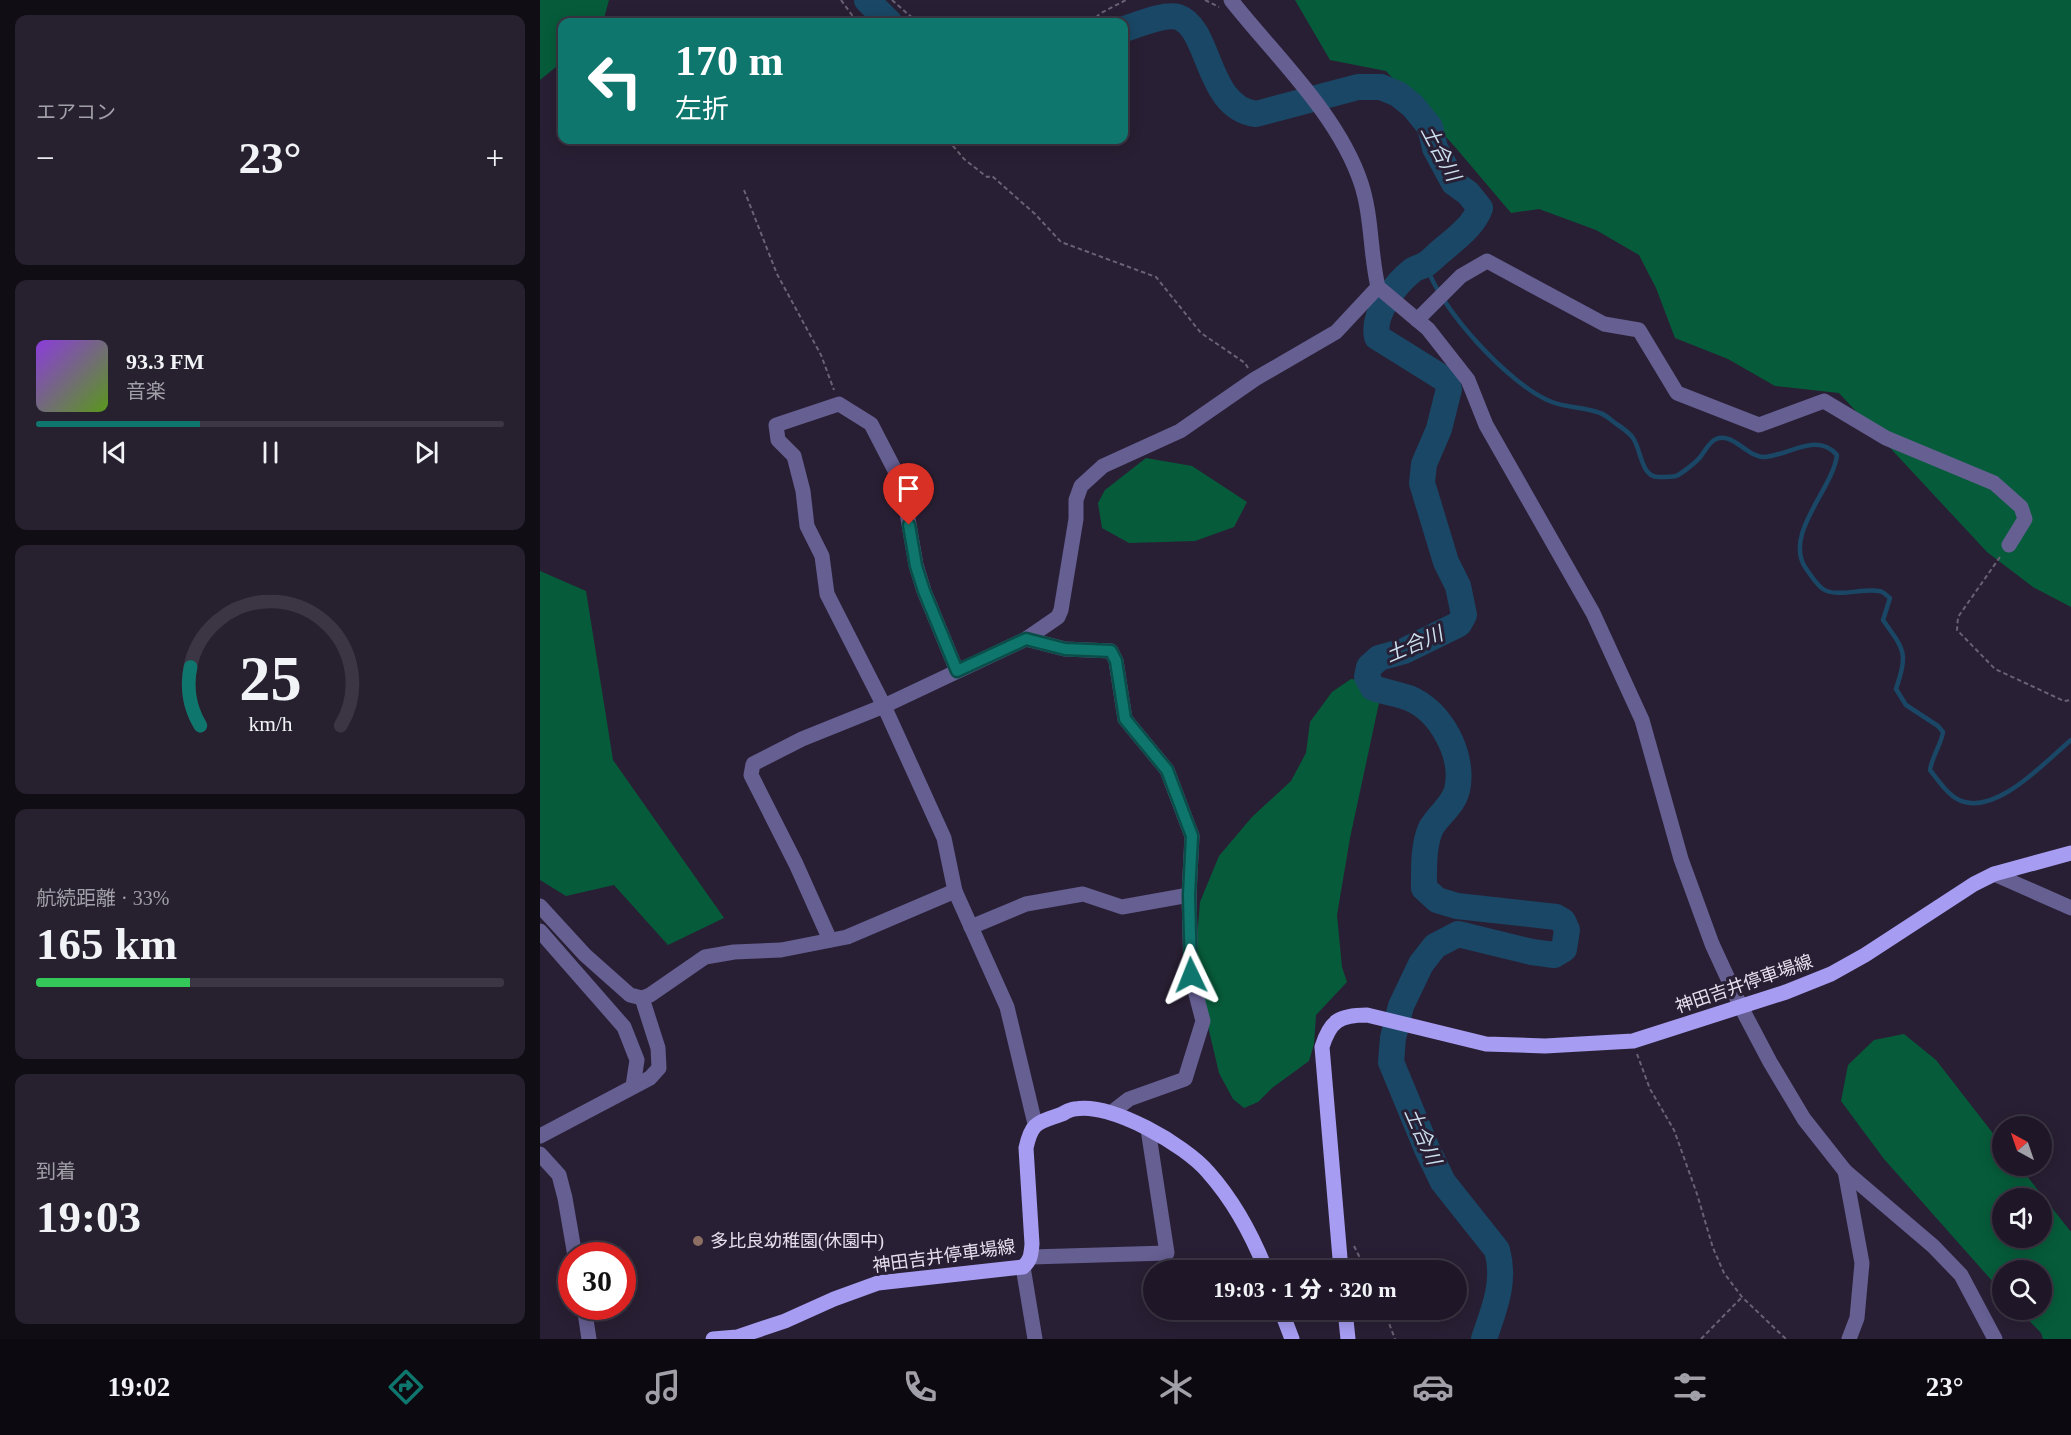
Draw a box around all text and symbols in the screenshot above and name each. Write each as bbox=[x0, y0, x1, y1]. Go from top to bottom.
text: 170 m bbox=[675, 38, 784, 84]
icon: left bbox=[576, 42, 654, 120]
text: 左折 bbox=[675, 94, 729, 124]
text: エアコン bbox=[36, 101, 116, 123]
water label: 土合川 bbox=[1417, 121, 1466, 186]
text: 23° bbox=[239, 133, 302, 183]
text: − bbox=[36, 140, 55, 176]
text: + bbox=[485, 140, 504, 176]
text: 93.3 FM bbox=[126, 349, 204, 374]
text: 音楽 bbox=[126, 380, 166, 402]
icon: previous bbox=[98, 436, 131, 469]
icon: pause bbox=[254, 436, 287, 469]
icon: next bbox=[410, 436, 443, 469]
pin bbox=[883, 463, 934, 525]
icon: arrive bbox=[892, 472, 925, 505]
water label: 土合川 bbox=[1382, 621, 1448, 666]
text: 25 bbox=[239, 645, 301, 714]
text: km/h bbox=[248, 713, 292, 737]
text: 航続距離 · 33% bbox=[36, 887, 169, 909]
text: 165 km bbox=[36, 919, 177, 969]
position arrow bbox=[1159, 943, 1223, 1007]
street label: 神田吉井停車場線 bbox=[1673, 951, 1815, 1017]
water label: 土合川 bbox=[1401, 1104, 1446, 1170]
north arrow bbox=[1992, 1116, 2052, 1176]
map controls bbox=[1992, 1116, 2052, 1320]
text: 到着 bbox=[36, 1160, 76, 1182]
button: sound bbox=[1992, 1188, 2052, 1248]
text: 19:03 bbox=[36, 1192, 141, 1242]
place label: 多比良幼稚園(休園中) bbox=[710, 1231, 884, 1252]
marker: 多比良幼稚園(休園中) bbox=[691, 1234, 705, 1248]
street label: 神田吉井停車場線 bbox=[871, 1236, 1017, 1276]
speed limit sign: 30 bbox=[558, 1242, 636, 1320]
button: search bbox=[1992, 1260, 2052, 1320]
text: 19:03 · 1 分 · 320 m bbox=[1213, 1277, 1397, 1302]
icon: directions bbox=[385, 1366, 427, 1408]
icon: music bbox=[642, 1366, 684, 1408]
icon: phone bbox=[899, 1366, 941, 1408]
icon: climate bbox=[1155, 1366, 1197, 1408]
icon: car bbox=[1412, 1366, 1454, 1408]
icon: filters bbox=[1669, 1366, 1711, 1408]
text: 19:02 bbox=[107, 1372, 170, 1402]
text: 23° bbox=[1926, 1372, 1964, 1402]

